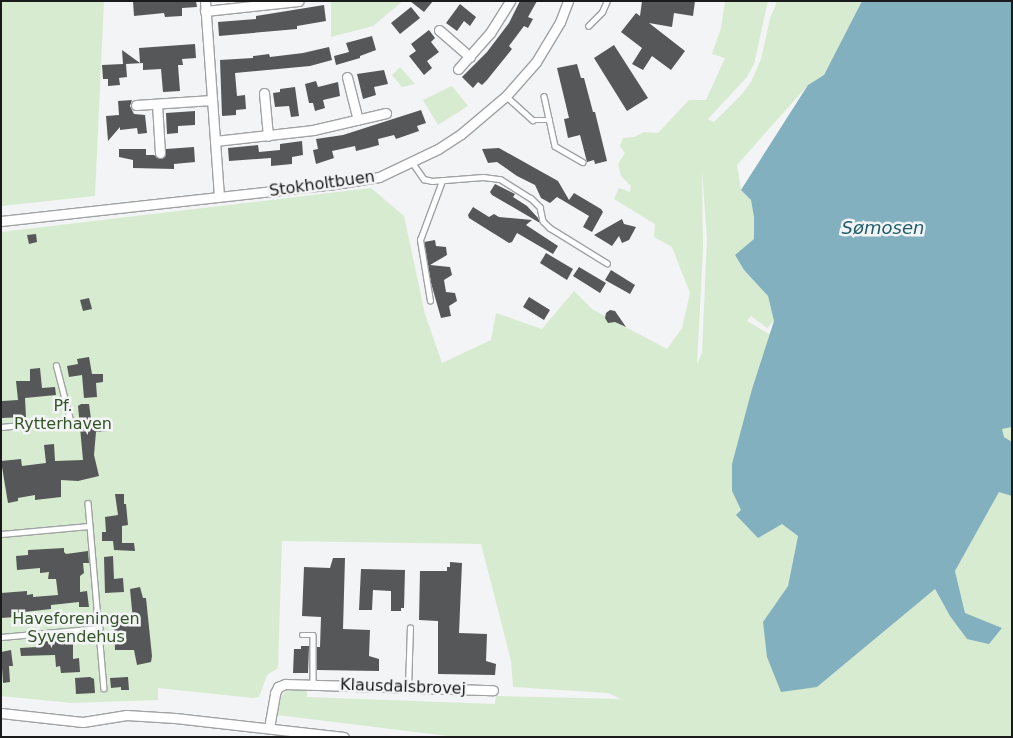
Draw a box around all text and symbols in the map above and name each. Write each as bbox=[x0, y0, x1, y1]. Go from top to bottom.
street label: Stokholtbuen bbox=[268, 167, 376, 201]
water label: Sømosen bbox=[842, 217, 924, 239]
park label: Pf. Rytterhaven bbox=[14, 396, 112, 434]
park label: Haveforeningen Syvendehus bbox=[12, 609, 140, 647]
street label: Klausdalsbrovej bbox=[340, 675, 466, 699]

